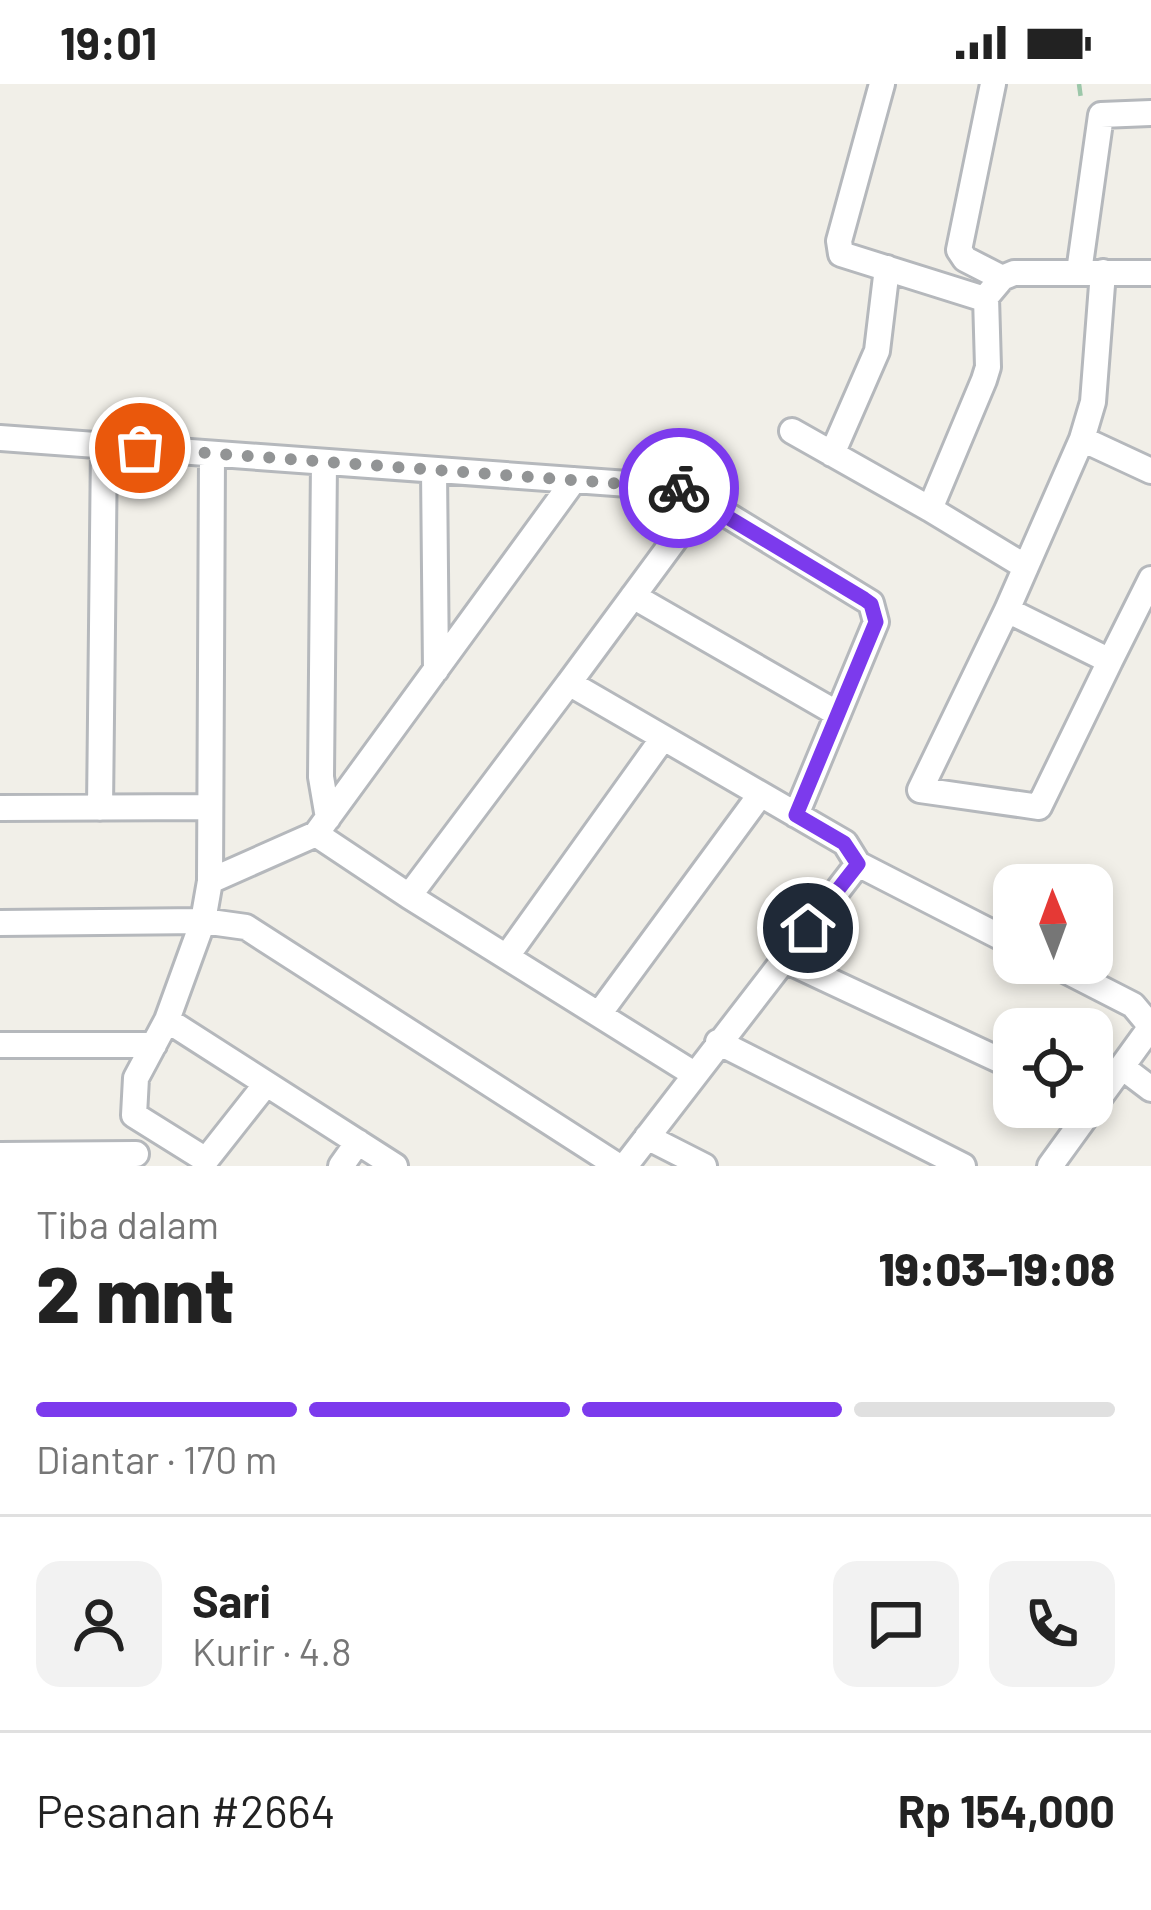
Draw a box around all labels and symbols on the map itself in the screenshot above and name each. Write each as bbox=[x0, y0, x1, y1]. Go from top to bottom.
pin bbox=[89, 397, 191, 499]
courier bbox=[619, 428, 739, 548]
north arrow bbox=[993, 864, 1113, 984]
pin bbox=[757, 877, 859, 979]

